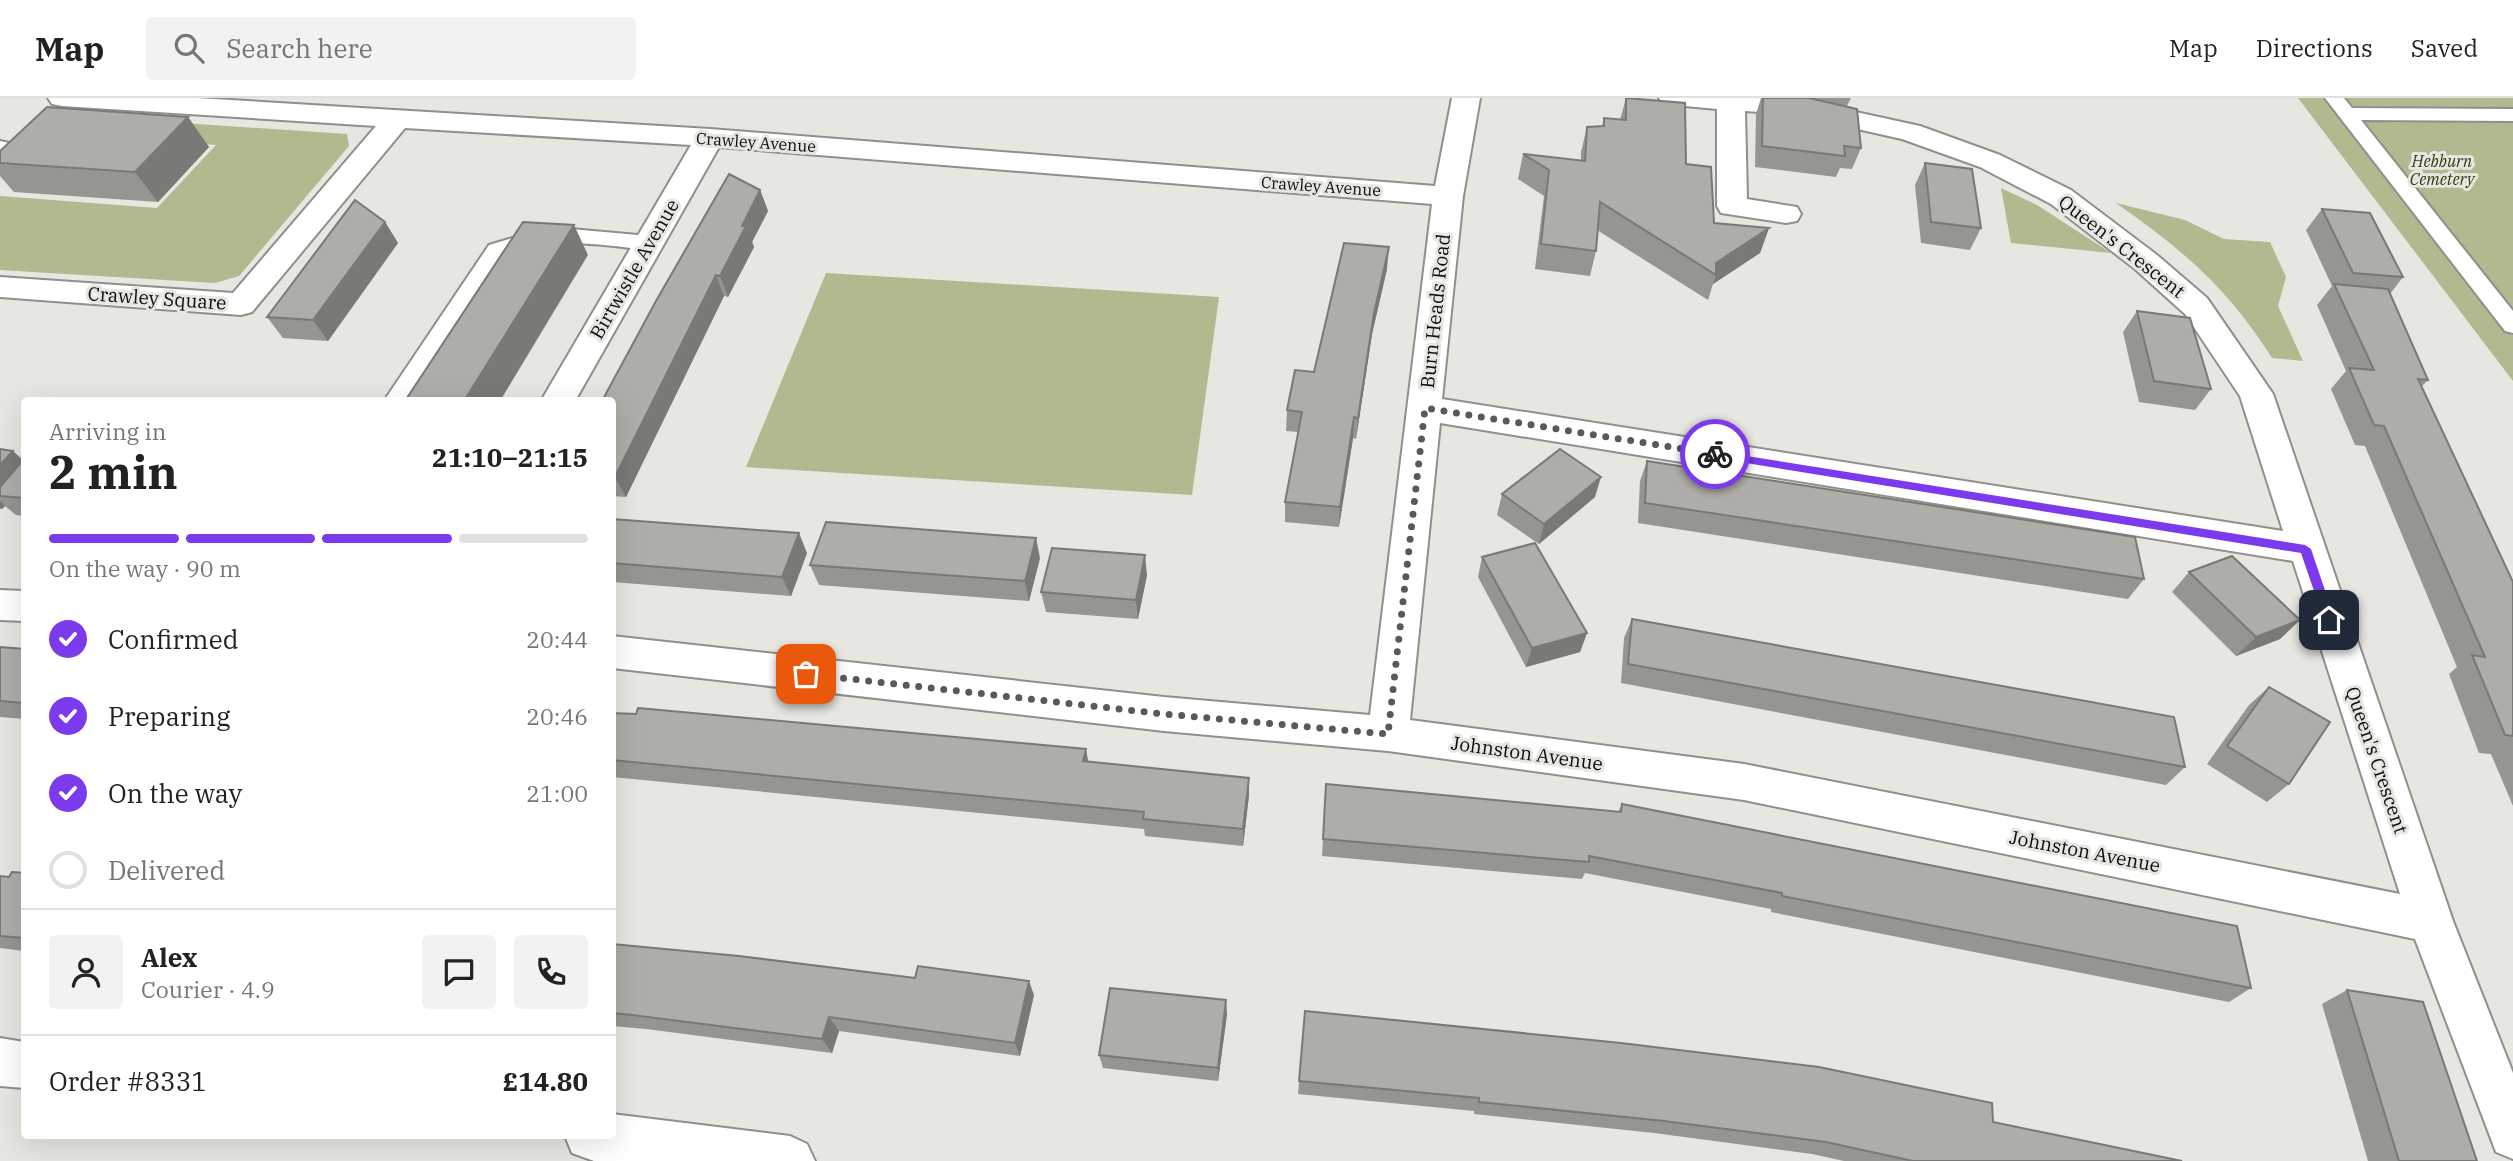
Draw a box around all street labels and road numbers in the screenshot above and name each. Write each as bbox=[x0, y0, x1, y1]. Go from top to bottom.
street label: Crawley Avenue bbox=[695, 128, 817, 156]
street label: Crawley Avenue bbox=[1260, 172, 1382, 200]
street label: Queen's Crescent bbox=[2054, 189, 2190, 303]
street label: Birtwistle Avenue bbox=[584, 195, 684, 343]
street label: Burn Heads Road bbox=[1415, 232, 1455, 390]
street label: Crawley Square bbox=[87, 281, 227, 315]
street label: Queen's Crescent bbox=[2341, 683, 2413, 837]
street label: Johnston Avenue bbox=[1450, 730, 1604, 776]
street label: Johnston Avenue bbox=[2008, 825, 2162, 877]

